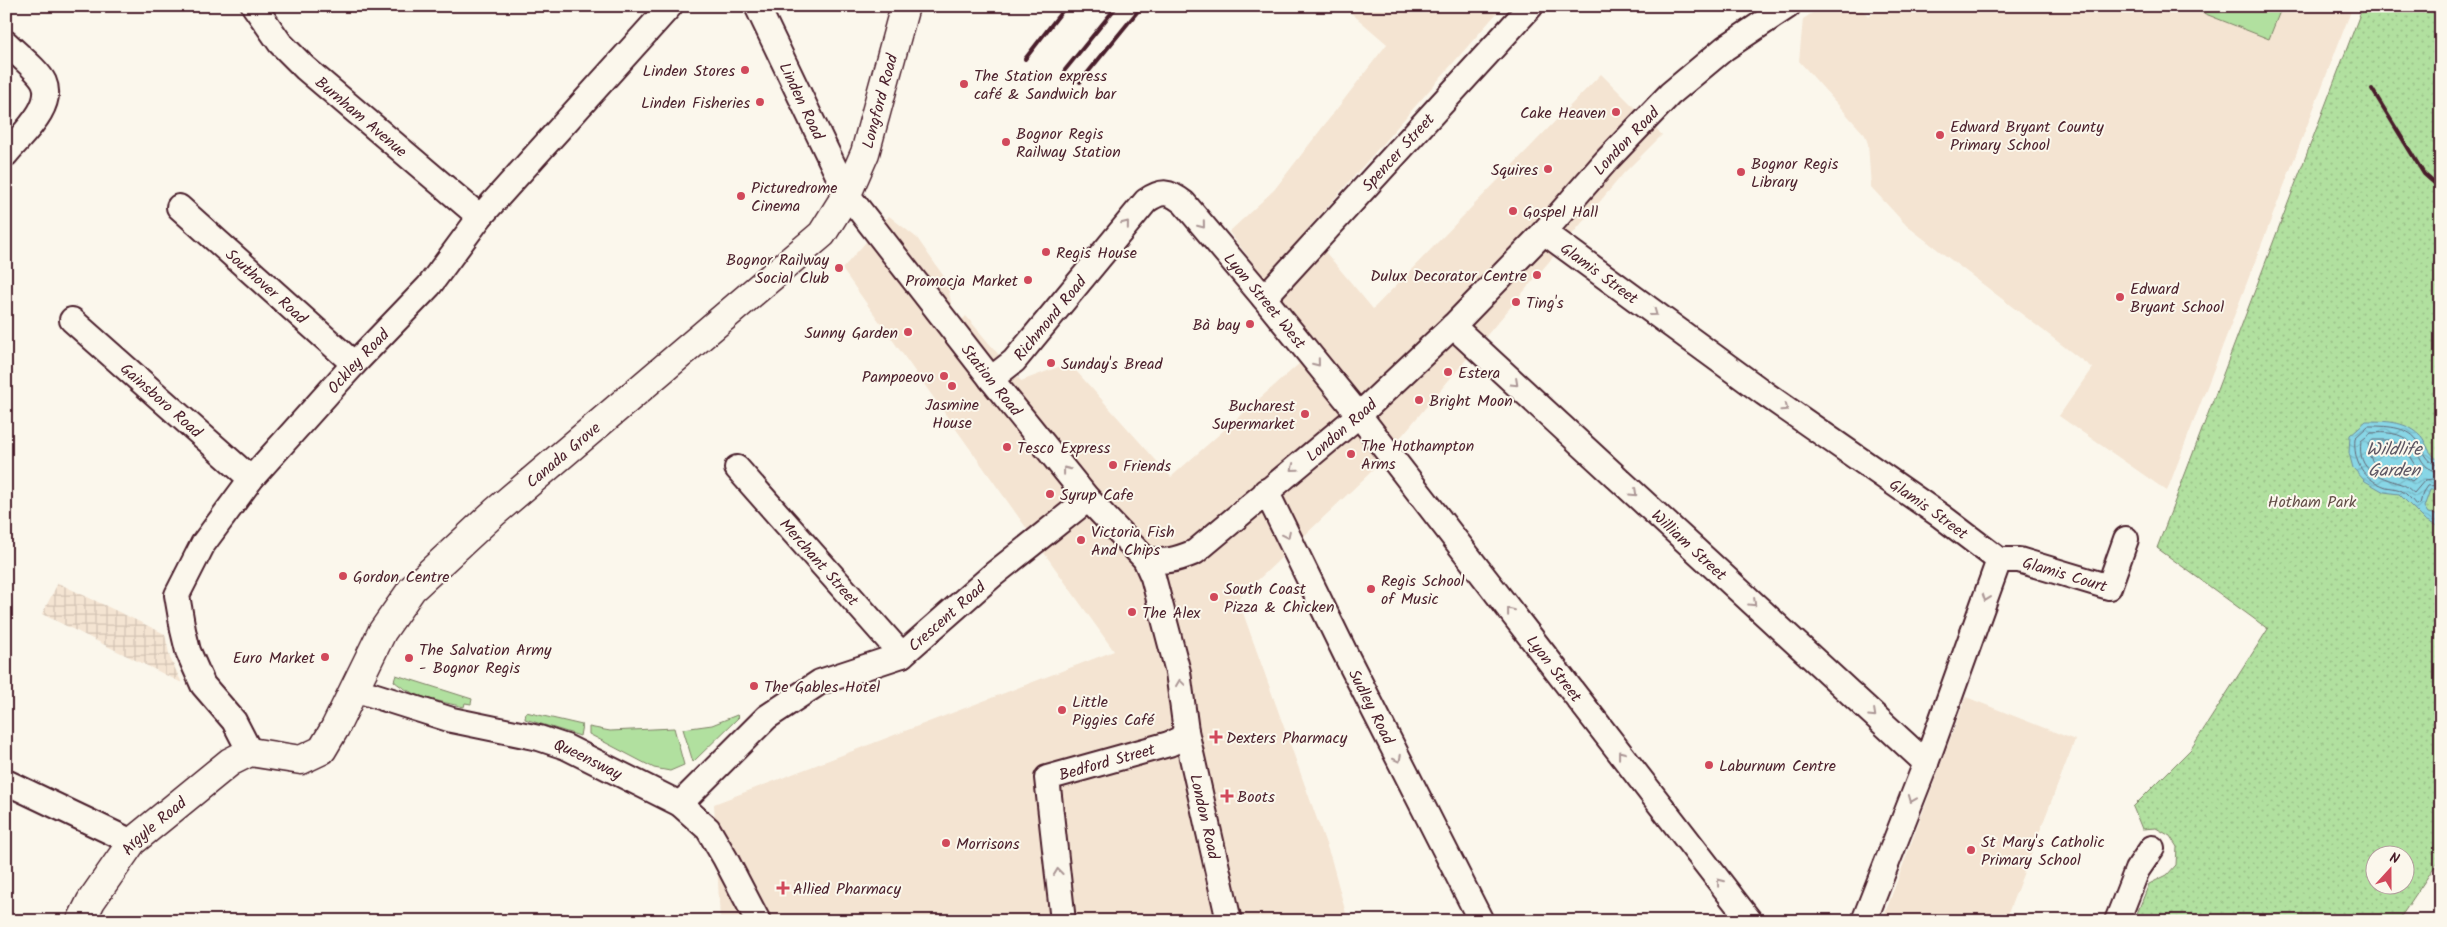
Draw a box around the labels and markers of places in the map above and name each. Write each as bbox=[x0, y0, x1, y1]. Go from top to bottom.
place label: Linden Stores bbox=[643, 59, 735, 84]
marker: Linden Stores bbox=[739, 64, 751, 76]
place label: The Station express café & Sandwich bar bbox=[974, 64, 1118, 107]
marker: The Station express café & Sandwich bar bbox=[958, 78, 970, 90]
place label: Linden Fisheries bbox=[641, 91, 750, 116]
marker: Linden Fisheries bbox=[754, 96, 766, 108]
place label: Cake Heaven bbox=[1520, 101, 1606, 126]
marker: Cake Heaven bbox=[1610, 106, 1622, 118]
place label: Edward Bryant County Primary School bbox=[1950, 115, 2104, 158]
place label: Bognor Regis Railway Station bbox=[1016, 122, 1121, 165]
marker: Edward Bryant County Primary School bbox=[1934, 129, 1946, 141]
marker: Bognor Regis Railway Station bbox=[1000, 136, 1012, 148]
place label: Bognor Regis Library bbox=[1751, 152, 1838, 195]
place label: Squires bbox=[1491, 158, 1538, 183]
marker: Squires bbox=[1542, 163, 1554, 175]
marker: Bognor Regis Library bbox=[1735, 166, 1747, 178]
place label: Picturedrome Cinema bbox=[751, 176, 837, 219]
marker: Picturedrome Cinema bbox=[735, 190, 747, 202]
place label: Gospel Hall bbox=[1523, 200, 1598, 225]
marker: Gospel Hall bbox=[1507, 205, 1519, 217]
place label: Regis House bbox=[1056, 241, 1137, 266]
marker: Regis House bbox=[1040, 246, 1052, 258]
place label: Bognor Railway Social Club bbox=[726, 248, 830, 291]
marker: Bognor Railway Social Club bbox=[833, 262, 845, 274]
place label: Dulux Decorator Centre bbox=[1370, 264, 1527, 289]
place label: Promocja Market bbox=[905, 269, 1019, 294]
marker: Dulux Decorator Centre bbox=[1531, 269, 1543, 281]
marker: Promocja Market bbox=[1022, 274, 1034, 286]
place label: Edward Bryant School bbox=[2130, 277, 2224, 320]
place label: Ting's bbox=[1526, 291, 1564, 316]
marker: Edward Bryant School bbox=[2114, 291, 2126, 303]
marker: Ting's bbox=[1510, 296, 1522, 308]
place label: Bà bay bbox=[1192, 313, 1240, 338]
marker: Bà bay bbox=[1244, 318, 1256, 330]
place label: Sunny Garden bbox=[805, 321, 898, 346]
marker: Sunny Garden bbox=[902, 326, 914, 338]
place label: Sunday's Bread bbox=[1061, 352, 1163, 377]
marker: Sunday's Bread bbox=[1045, 357, 1057, 369]
place label: Estera bbox=[1458, 361, 1500, 386]
place label: Pampoeovo bbox=[862, 365, 934, 390]
marker: Estera bbox=[1442, 366, 1454, 378]
marker: Pampoeovo bbox=[938, 370, 950, 382]
marker: Jasmine House bbox=[946, 380, 958, 392]
place label: Bright Moon bbox=[1429, 389, 1513, 414]
place label: Jasmine House bbox=[925, 393, 979, 436]
place label: Bucharest Supermarket bbox=[1212, 394, 1296, 437]
marker: Bright Moon bbox=[1413, 394, 1425, 406]
marker: Bucharest Supermarket bbox=[1299, 408, 1311, 420]
place label: The Hothampton Arms bbox=[1361, 434, 1474, 477]
place label: Tesco Express bbox=[1017, 436, 1111, 461]
marker: Tesco Express bbox=[1001, 441, 1013, 453]
marker: The Hothampton Arms bbox=[1345, 448, 1357, 460]
place label: Friends bbox=[1123, 454, 1171, 479]
marker: Friends bbox=[1107, 459, 1119, 471]
place label: Syrup Cafe bbox=[1060, 483, 1133, 508]
marker: Syrup Cafe bbox=[1044, 488, 1056, 500]
place label: Victoria Fish And Chips bbox=[1091, 520, 1174, 563]
marker: Victoria Fish And Chips bbox=[1075, 534, 1087, 546]
place label: Gordon Centre bbox=[353, 565, 450, 590]
place label: Regis School of Music bbox=[1381, 569, 1465, 612]
marker: Gordon Centre bbox=[337, 570, 349, 582]
place label: South Coast Pizza & Chicken bbox=[1224, 577, 1335, 620]
marker: Regis School of Music bbox=[1365, 583, 1377, 595]
marker: South Coast Pizza & Chicken bbox=[1208, 591, 1220, 603]
place label: The Alex bbox=[1142, 601, 1202, 626]
marker: The Alex bbox=[1126, 606, 1138, 618]
place label: The Salvation Army - Bognor Regis bbox=[419, 638, 552, 681]
place label: Euro Market bbox=[233, 646, 316, 671]
marker: Euro Market bbox=[319, 651, 331, 663]
marker: The Salvation Army - Bognor Regis bbox=[403, 652, 415, 664]
place label: The Gables Hotel bbox=[764, 675, 880, 700]
marker: The Gables Hotel bbox=[748, 680, 760, 692]
place label: Little Piggies Café bbox=[1072, 690, 1155, 733]
marker: Little Piggies Café bbox=[1056, 704, 1068, 716]
place label: Dexters Pharmacy bbox=[1226, 726, 1348, 751]
marker: Dexters Pharmacy bbox=[1210, 731, 1222, 743]
place label: Laburnum Centre bbox=[1719, 754, 1836, 779]
marker: Laburnum Centre bbox=[1703, 759, 1715, 771]
place label: Boots bbox=[1237, 785, 1275, 810]
marker: Boots bbox=[1221, 790, 1233, 802]
place label: St Mary's Catholic Primary School bbox=[1981, 830, 2105, 873]
place label: Morrisons bbox=[956, 832, 1020, 857]
marker: Morrisons bbox=[940, 837, 952, 849]
marker: St Mary's Catholic Primary School bbox=[1965, 844, 1977, 856]
place label: Allied Pharmacy bbox=[793, 877, 901, 902]
marker: Allied Pharmacy bbox=[777, 882, 789, 894]

